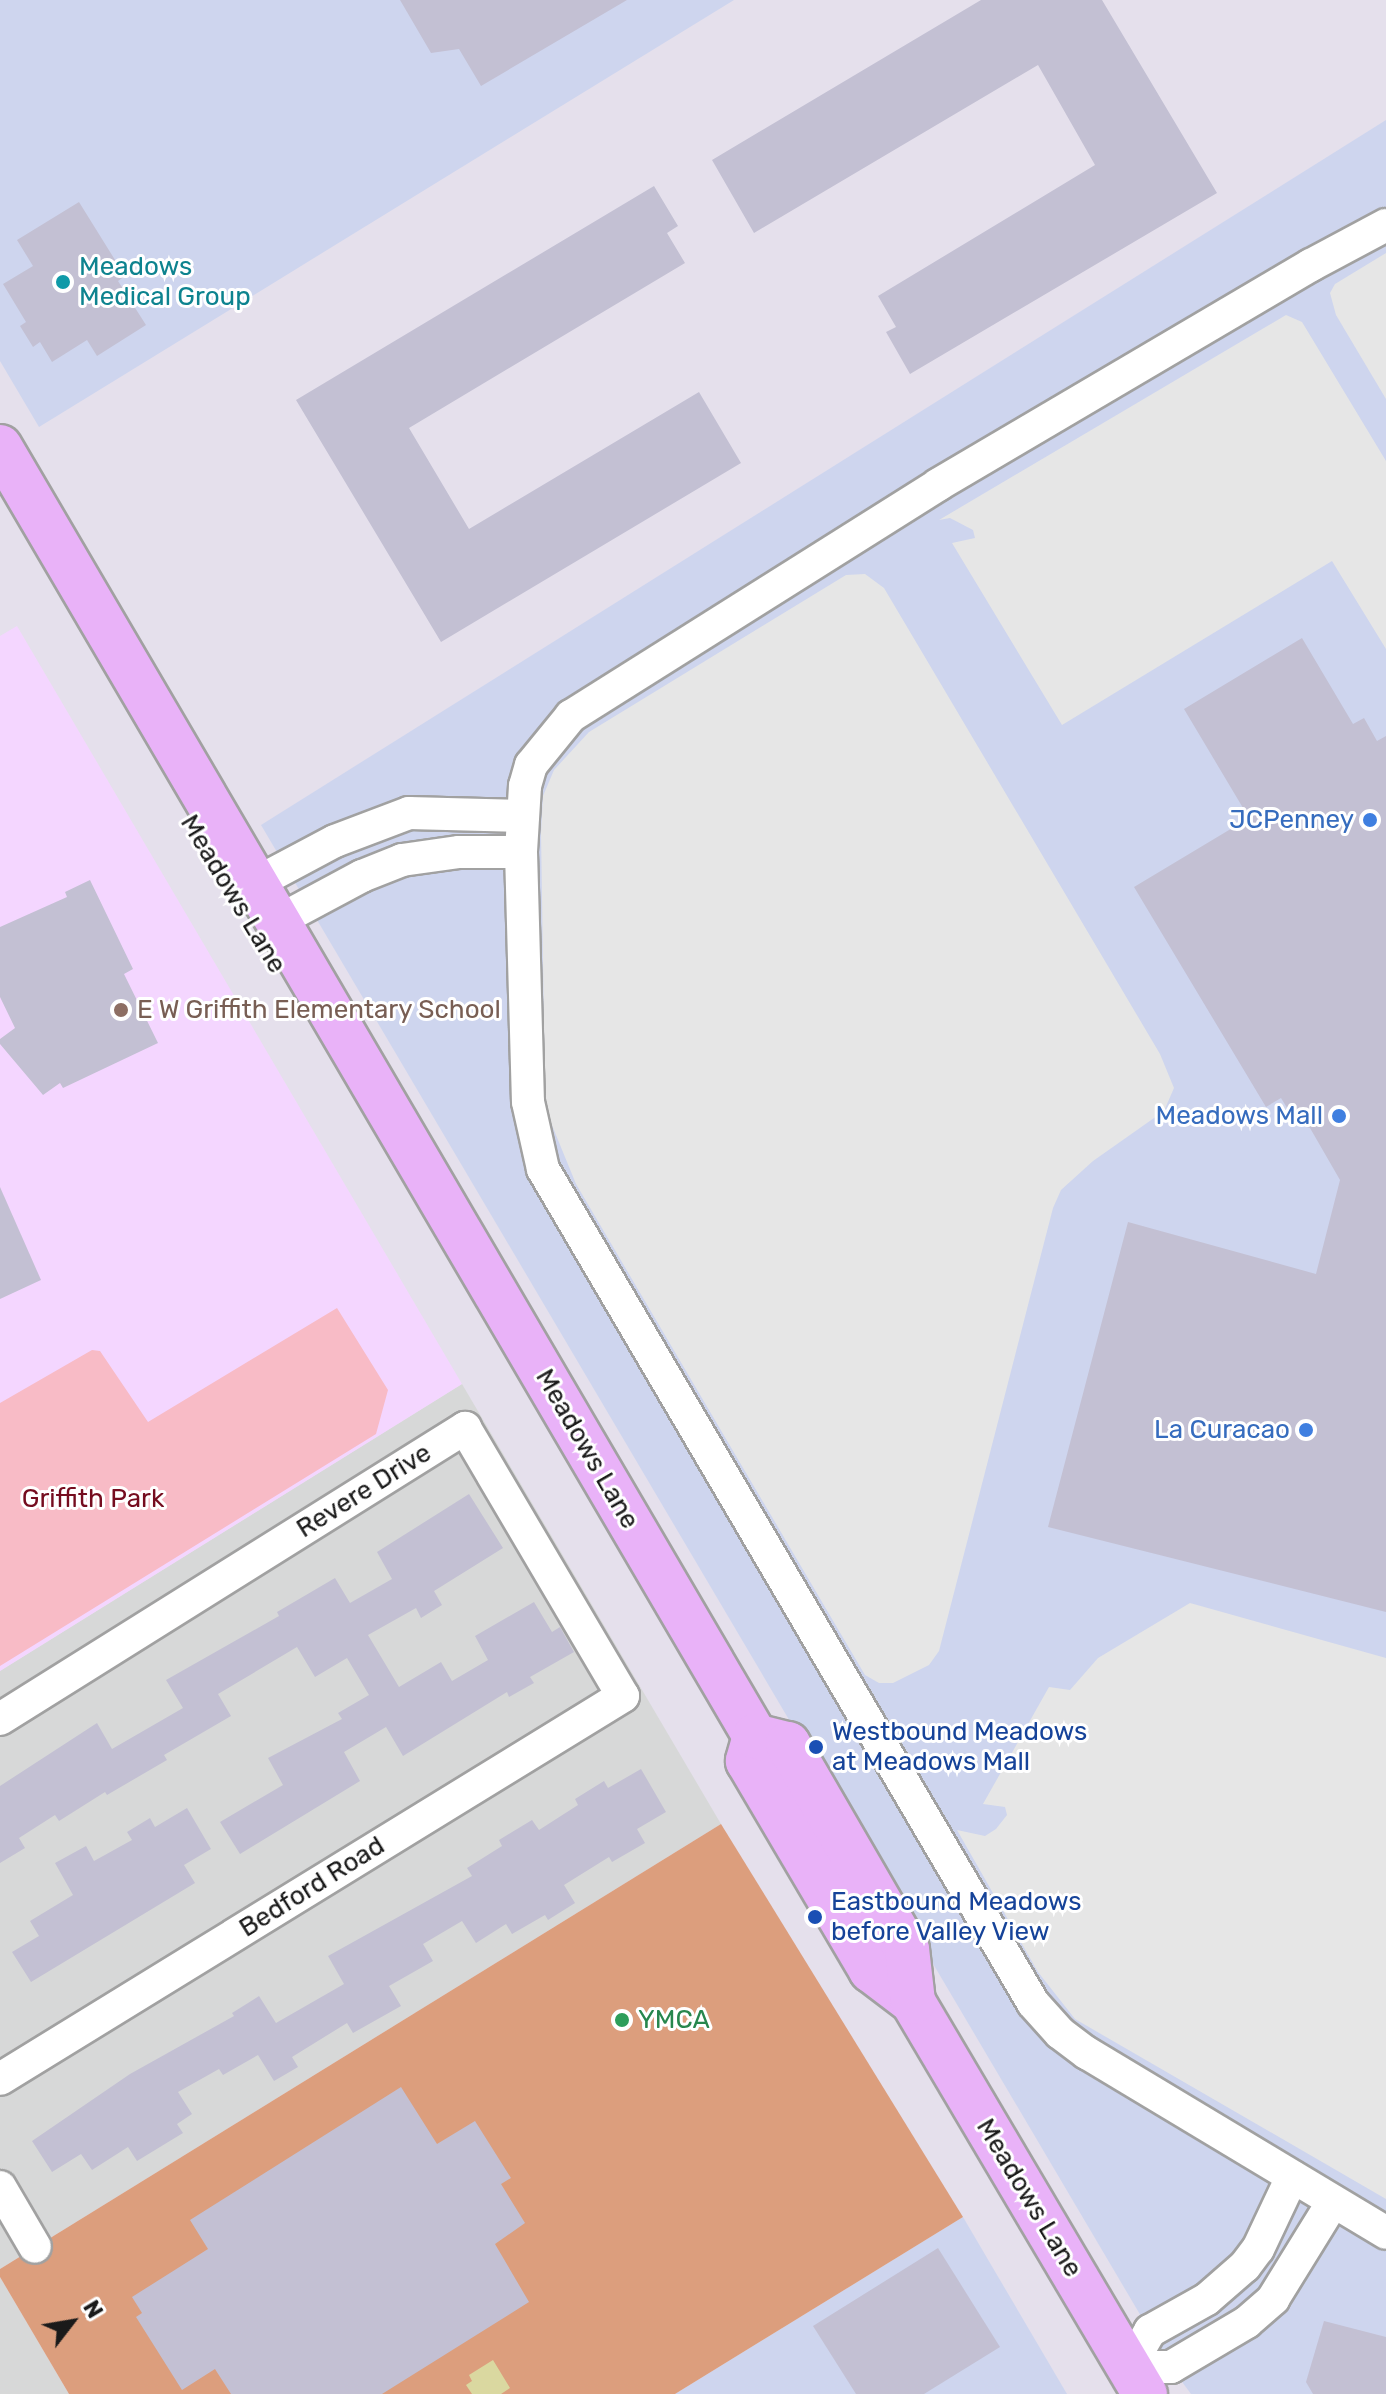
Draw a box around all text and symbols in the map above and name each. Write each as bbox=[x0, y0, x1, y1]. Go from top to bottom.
place label: Meadows Medical Group bbox=[79, 251, 251, 312]
marker: Meadows Medical Group bbox=[54, 273, 72, 291]
place label: JCPenney bbox=[1229, 804, 1354, 836]
street label: Meadows Lane bbox=[174, 809, 292, 979]
marker: JCPenney bbox=[1361, 811, 1379, 829]
place label: E W Griffith Elementary School bbox=[137, 994, 502, 1026]
marker: E W Griffith Elementary School bbox=[112, 1001, 130, 1019]
place label: Meadows Mall bbox=[1156, 1100, 1323, 1132]
marker: Meadows Mall bbox=[1330, 1107, 1348, 1125]
street label: Meadows Lane bbox=[529, 1364, 645, 1534]
place label: La Curacao bbox=[1154, 1414, 1290, 1446]
marker: La Curacao bbox=[1297, 1421, 1315, 1439]
street label: Revere Drive bbox=[291, 1437, 437, 1545]
park label: Griffith Park bbox=[22, 1483, 164, 1515]
place label: Westbound Meadows at Meadows Mall bbox=[832, 1716, 1087, 1778]
marker: Westbound Meadows at Meadows Mall bbox=[807, 1738, 825, 1756]
street label: Bedford Road bbox=[234, 1830, 390, 1944]
place label: Eastbound Meadows before Valley View bbox=[831, 1886, 1082, 1948]
marker: Eastbound Meadows before Valley View bbox=[806, 1908, 824, 1926]
place label: YMCA bbox=[638, 2004, 710, 2036]
marker: YMCA bbox=[613, 2011, 631, 2029]
street label: Meadows Lane bbox=[970, 2113, 1088, 2283]
north arrow bbox=[32, 2282, 112, 2362]
text: N bbox=[77, 2296, 109, 2323]

